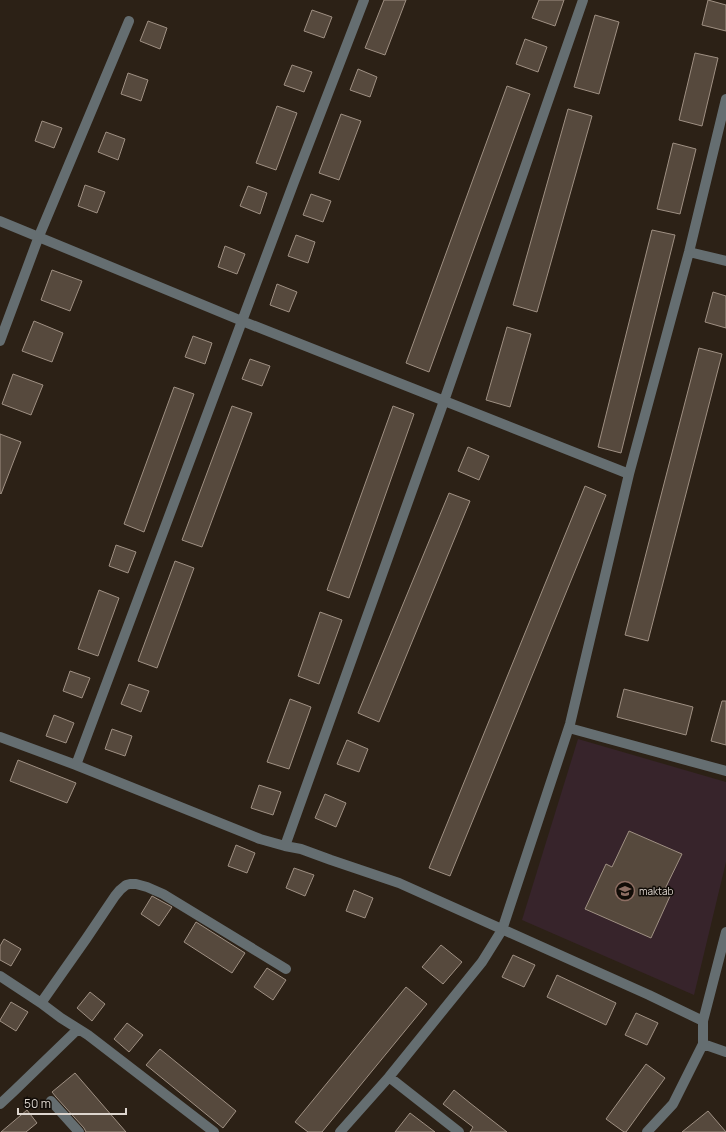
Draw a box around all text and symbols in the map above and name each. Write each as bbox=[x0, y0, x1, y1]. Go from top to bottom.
school or university icon: maktab bbox=[614, 880, 636, 902]
place label: maktab bbox=[639, 884, 674, 898]
scale bar bbox=[18, 1090, 126, 1116]
text: 50 m bbox=[24, 1095, 51, 1112]

